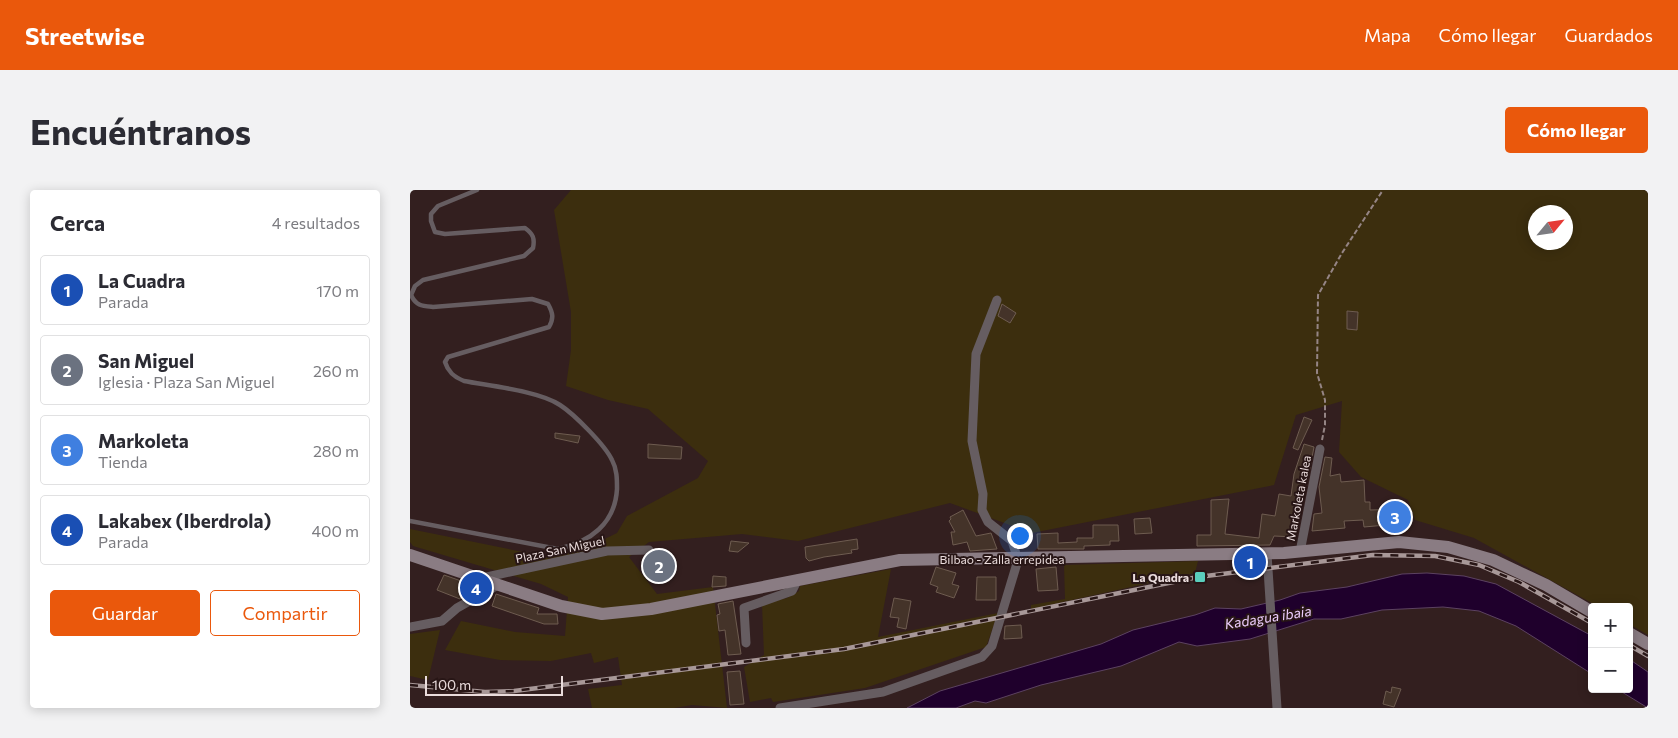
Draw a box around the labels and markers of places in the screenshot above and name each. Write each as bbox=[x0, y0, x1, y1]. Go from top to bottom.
pin: 3 bbox=[1379, 498, 1411, 536]
pin: 1 bbox=[1234, 543, 1266, 581]
pin: 2 bbox=[643, 547, 675, 585]
pin: 4 bbox=[460, 569, 492, 607]
place label: La Quadra bbox=[1132, 570, 1189, 584]
marker: La Quadra bbox=[1193, 570, 1207, 584]

